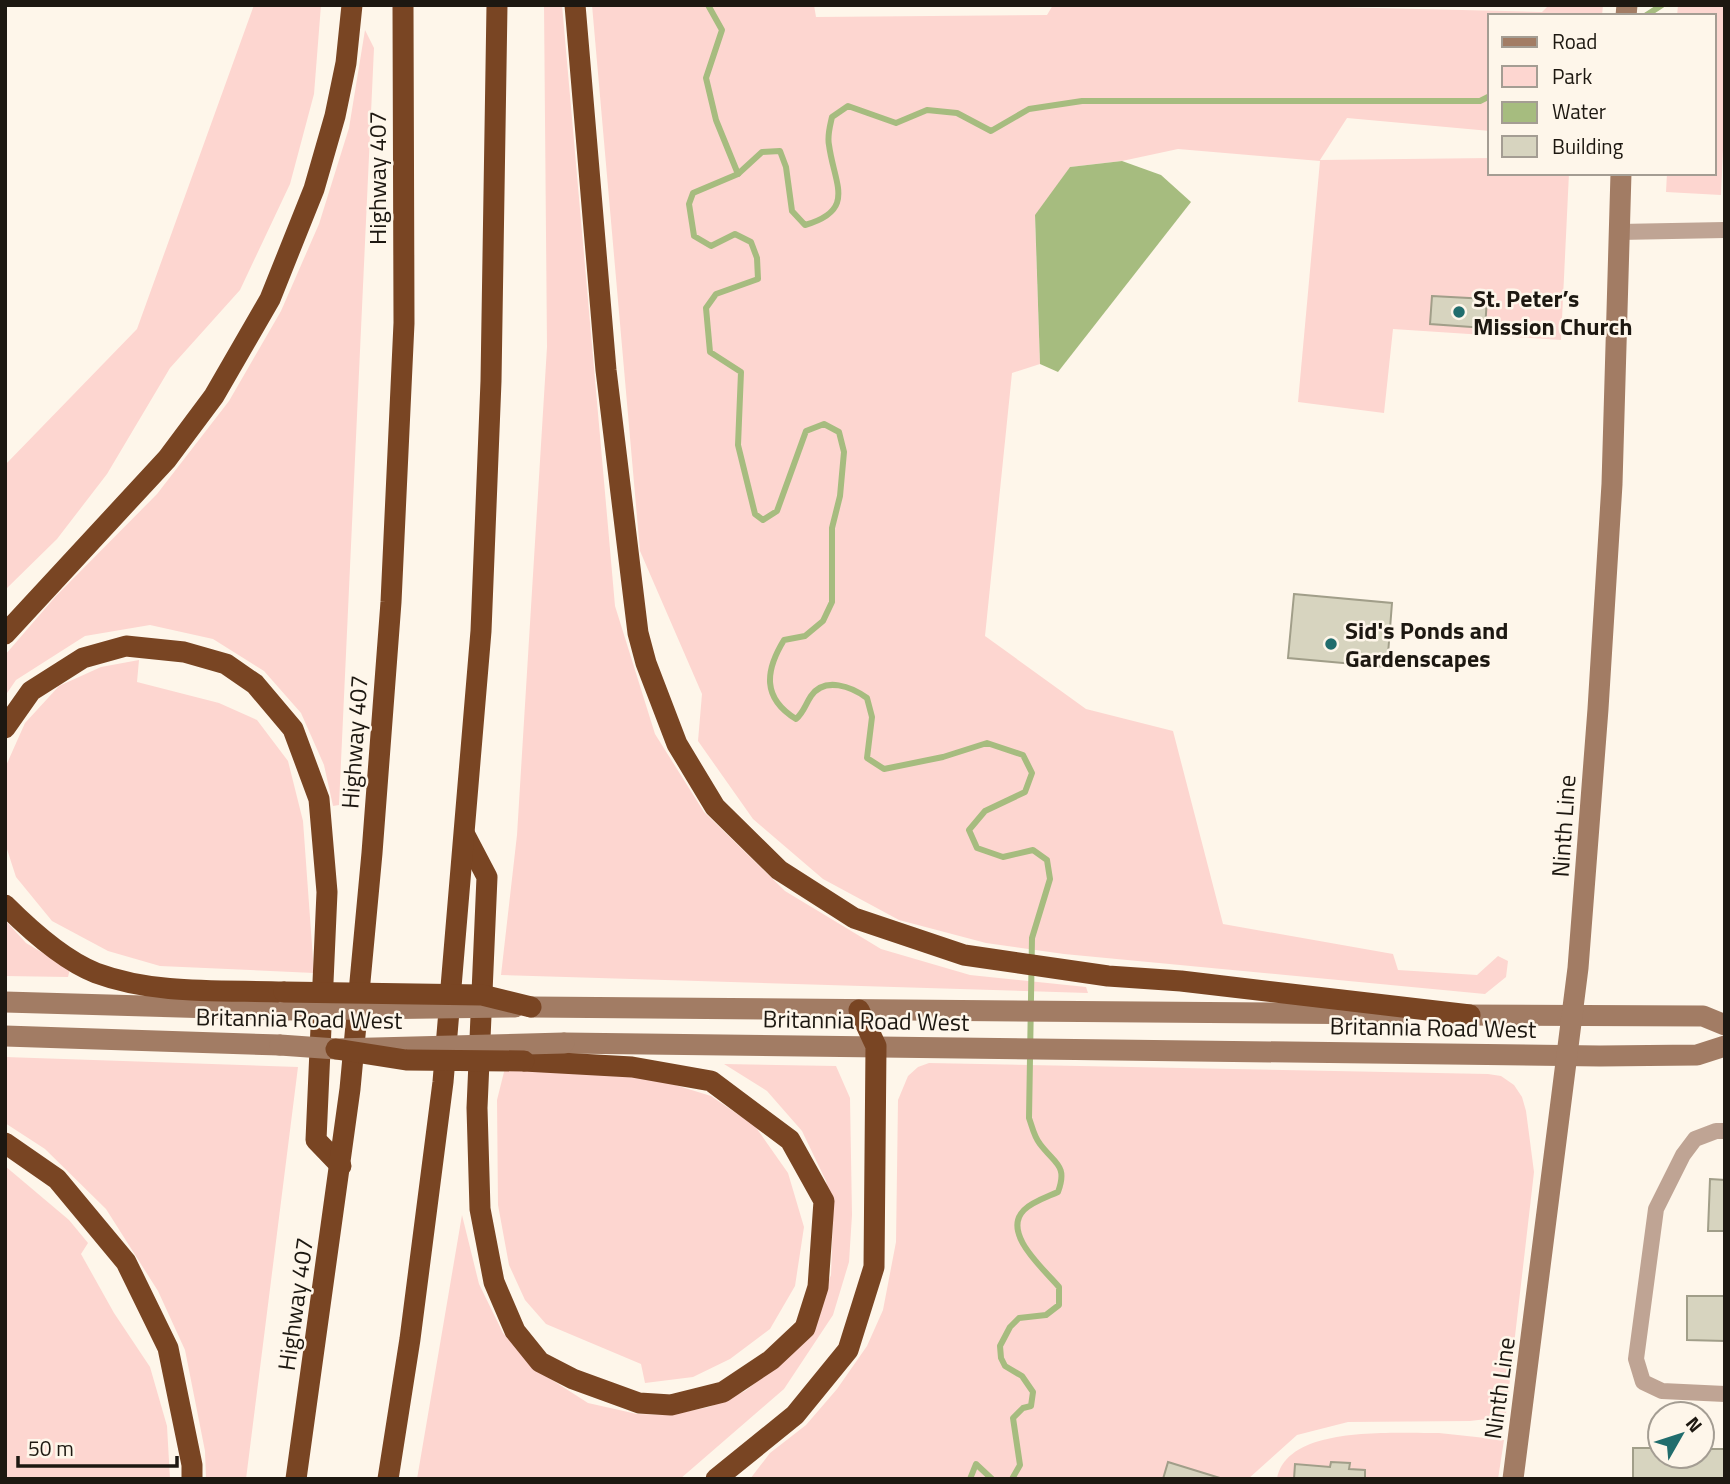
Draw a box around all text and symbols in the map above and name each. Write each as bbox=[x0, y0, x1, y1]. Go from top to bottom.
legend bbox=[1488, 14, 1716, 175]
text: Road bbox=[1552, 25, 1597, 57]
text: Park bbox=[1552, 60, 1592, 92]
text: Water bbox=[1552, 95, 1606, 127]
street label: Highway 407 bbox=[359, 111, 395, 245]
text: Building bbox=[1552, 130, 1624, 162]
place label: St. Peter’s Mission Church bbox=[1473, 280, 1632, 344]
marker: St. Peter’s Mission Church bbox=[1451, 304, 1467, 320]
place label: Sid's Ponds and Gardenscapes bbox=[1345, 612, 1508, 676]
marker: Sid's Ponds and Gardenscapes bbox=[1323, 636, 1339, 652]
street label: Highway 407 bbox=[331, 674, 377, 810]
street label: Ninth Line bbox=[1541, 774, 1585, 878]
street label: Britannia Road West bbox=[195, 998, 403, 1038]
street label: Britannia Road West bbox=[762, 1000, 970, 1040]
street label: Britannia Road West bbox=[1329, 1007, 1537, 1047]
street label: Highway 407 bbox=[268, 1235, 322, 1373]
street label: Ninth Line bbox=[1474, 1335, 1524, 1441]
north arrow bbox=[1646, 1400, 1716, 1470]
text: N bbox=[1679, 1410, 1710, 1438]
scale bar bbox=[18, 1424, 177, 1468]
text: 50 m bbox=[28, 1432, 74, 1464]

